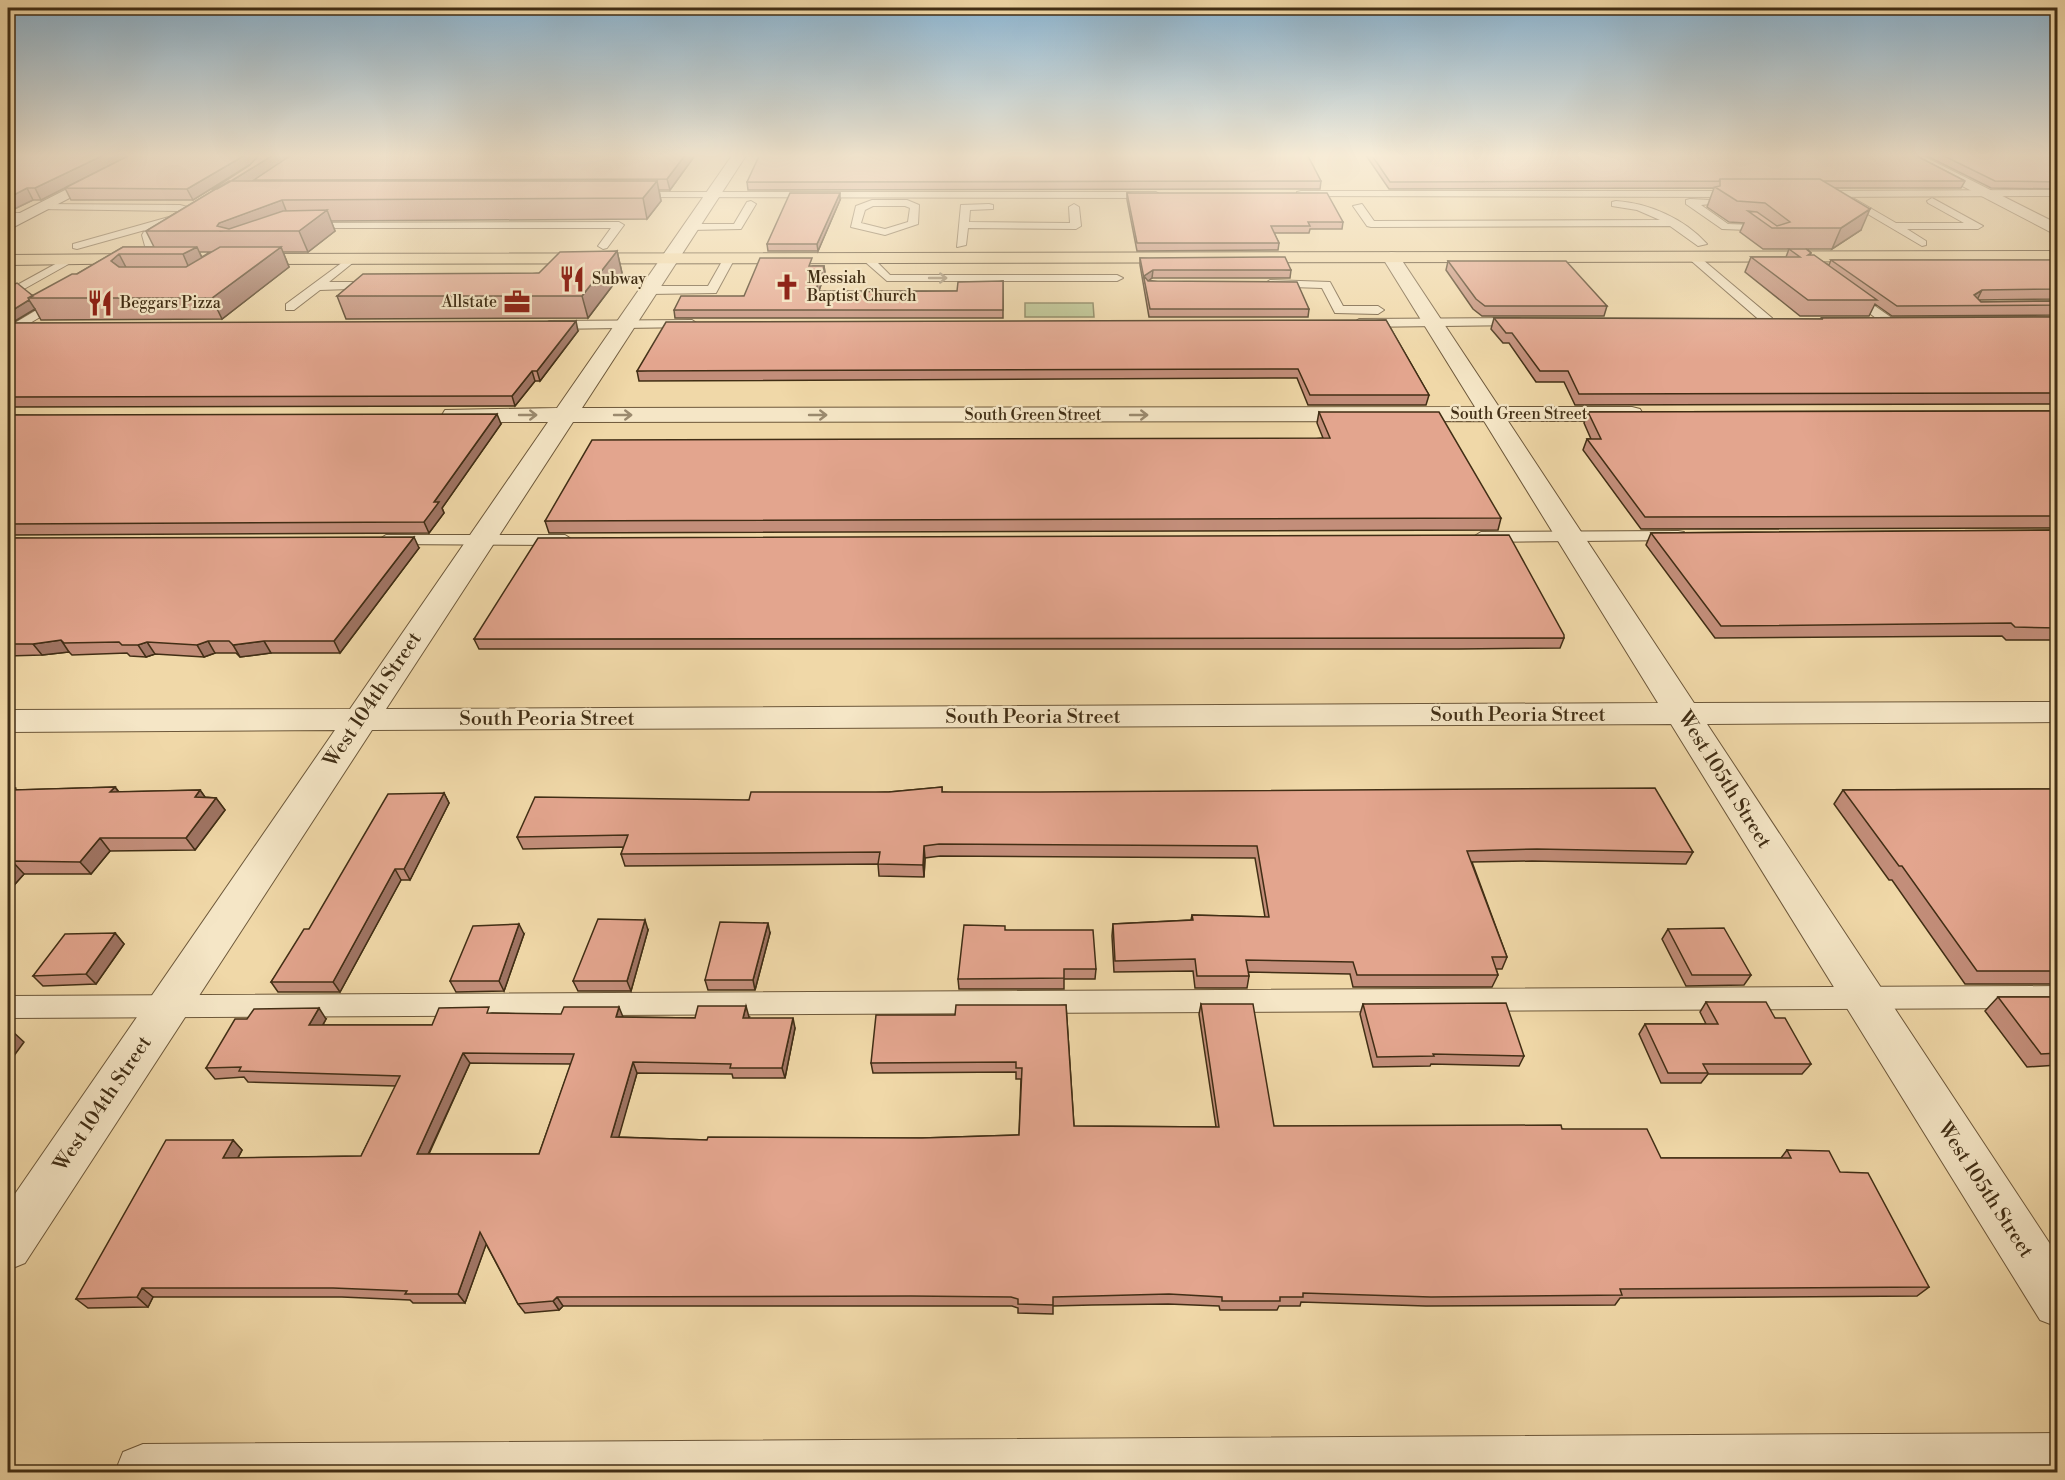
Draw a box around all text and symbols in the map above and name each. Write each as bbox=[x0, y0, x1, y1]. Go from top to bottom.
restaurant icon: Subway bbox=[557, 264, 587, 294]
place label: Messiah Baptist Church bbox=[806, 268, 917, 306]
place label: Subway bbox=[592, 269, 646, 289]
church icon: Messiah Baptist Church bbox=[772, 272, 802, 302]
one-way arrow bbox=[927, 272, 947, 284]
office icon: Allstate bbox=[502, 287, 532, 317]
restaurant icon: Beggars Pizza bbox=[85, 288, 115, 318]
place label: Allstate bbox=[441, 292, 497, 312]
place label: Beggars Pizza bbox=[119, 293, 222, 313]
street label: South Green Street bbox=[1450, 404, 1588, 424]
street label: South Green Street bbox=[964, 405, 1102, 425]
one-way arrow bbox=[517, 409, 537, 421]
one-way arrow bbox=[612, 409, 632, 421]
one-way arrow bbox=[807, 409, 827, 421]
one-way arrow bbox=[1128, 409, 1148, 421]
street label: West 104th Street bbox=[318, 628, 428, 773]
street label: South Peoria Street bbox=[1430, 703, 1606, 728]
street label: South Peoria Street bbox=[945, 705, 1121, 730]
street label: West 105th Street bbox=[1671, 706, 1776, 853]
street label: South Peoria Street bbox=[459, 707, 635, 732]
street label: West 104th Street bbox=[48, 1032, 158, 1177]
street label: West 105th Street bbox=[1931, 1117, 2038, 1263]

